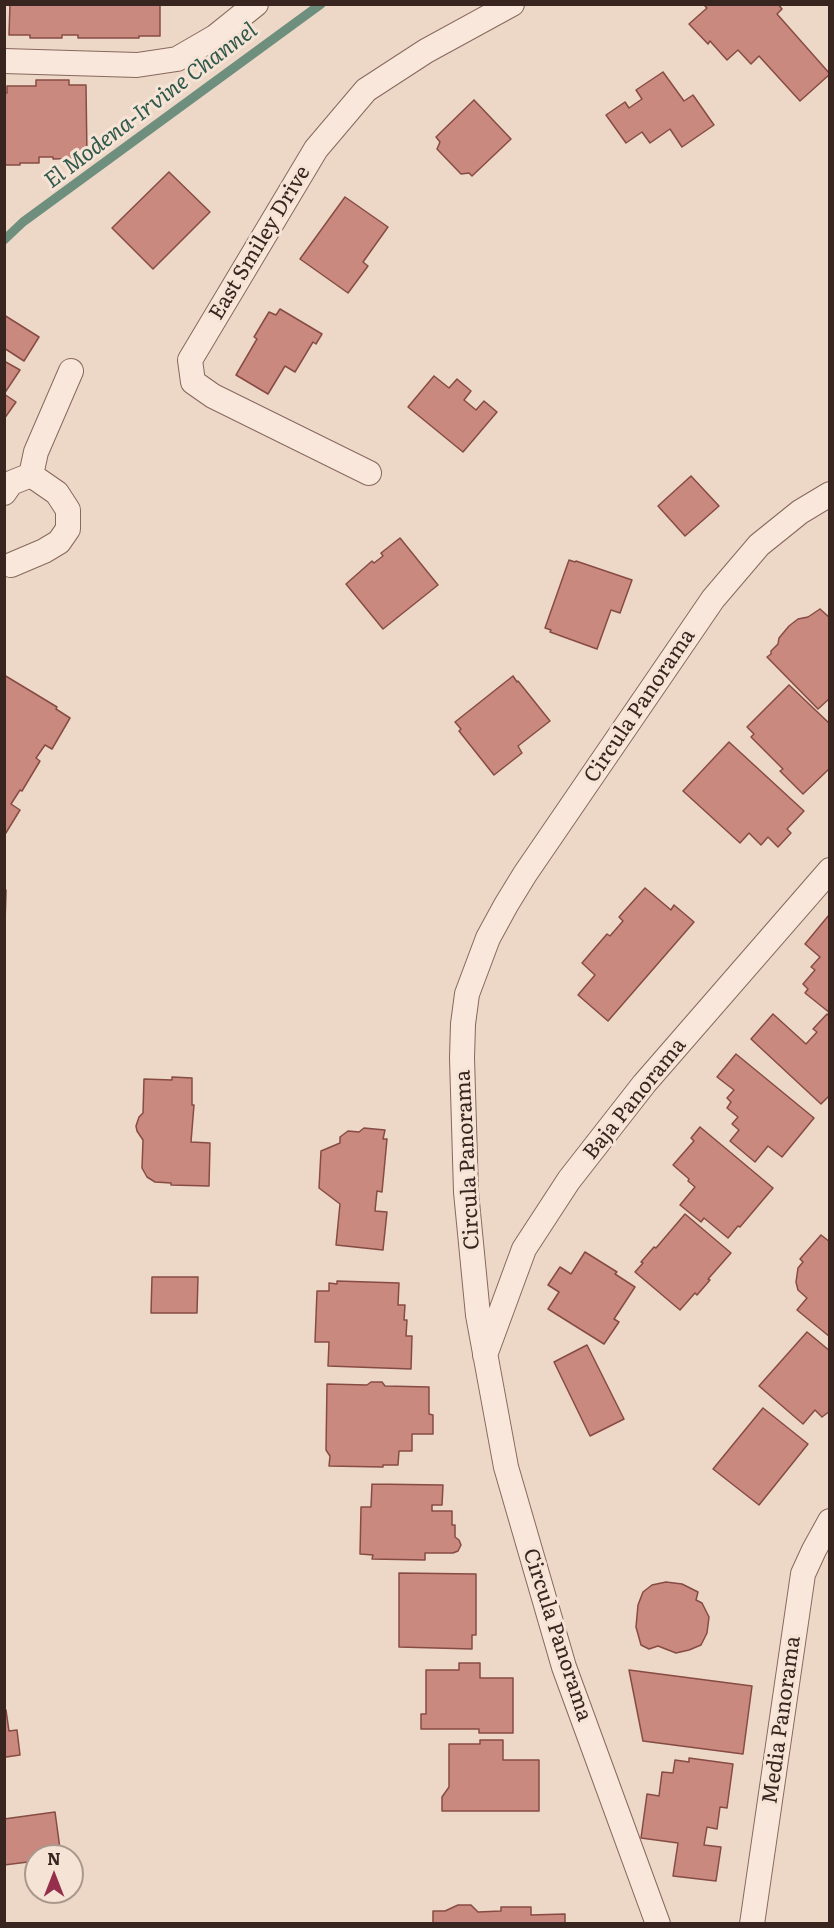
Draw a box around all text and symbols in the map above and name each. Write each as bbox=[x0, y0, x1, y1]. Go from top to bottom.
water label: El Modena-Irvine Channel bbox=[40, 17, 262, 195]
street label: East Smiley Drive bbox=[204, 161, 316, 325]
street label: Circula Panorama bbox=[579, 624, 701, 788]
street label: Baja Panorama bbox=[578, 1033, 692, 1165]
street label: Circula Panorama bbox=[451, 1069, 485, 1251]
street label: Circula Panorama bbox=[517, 1545, 597, 1725]
street label: Media Panorama bbox=[758, 1634, 806, 1806]
north arrow bbox=[24, 1844, 84, 1904]
text: N bbox=[47, 1846, 61, 1870]

